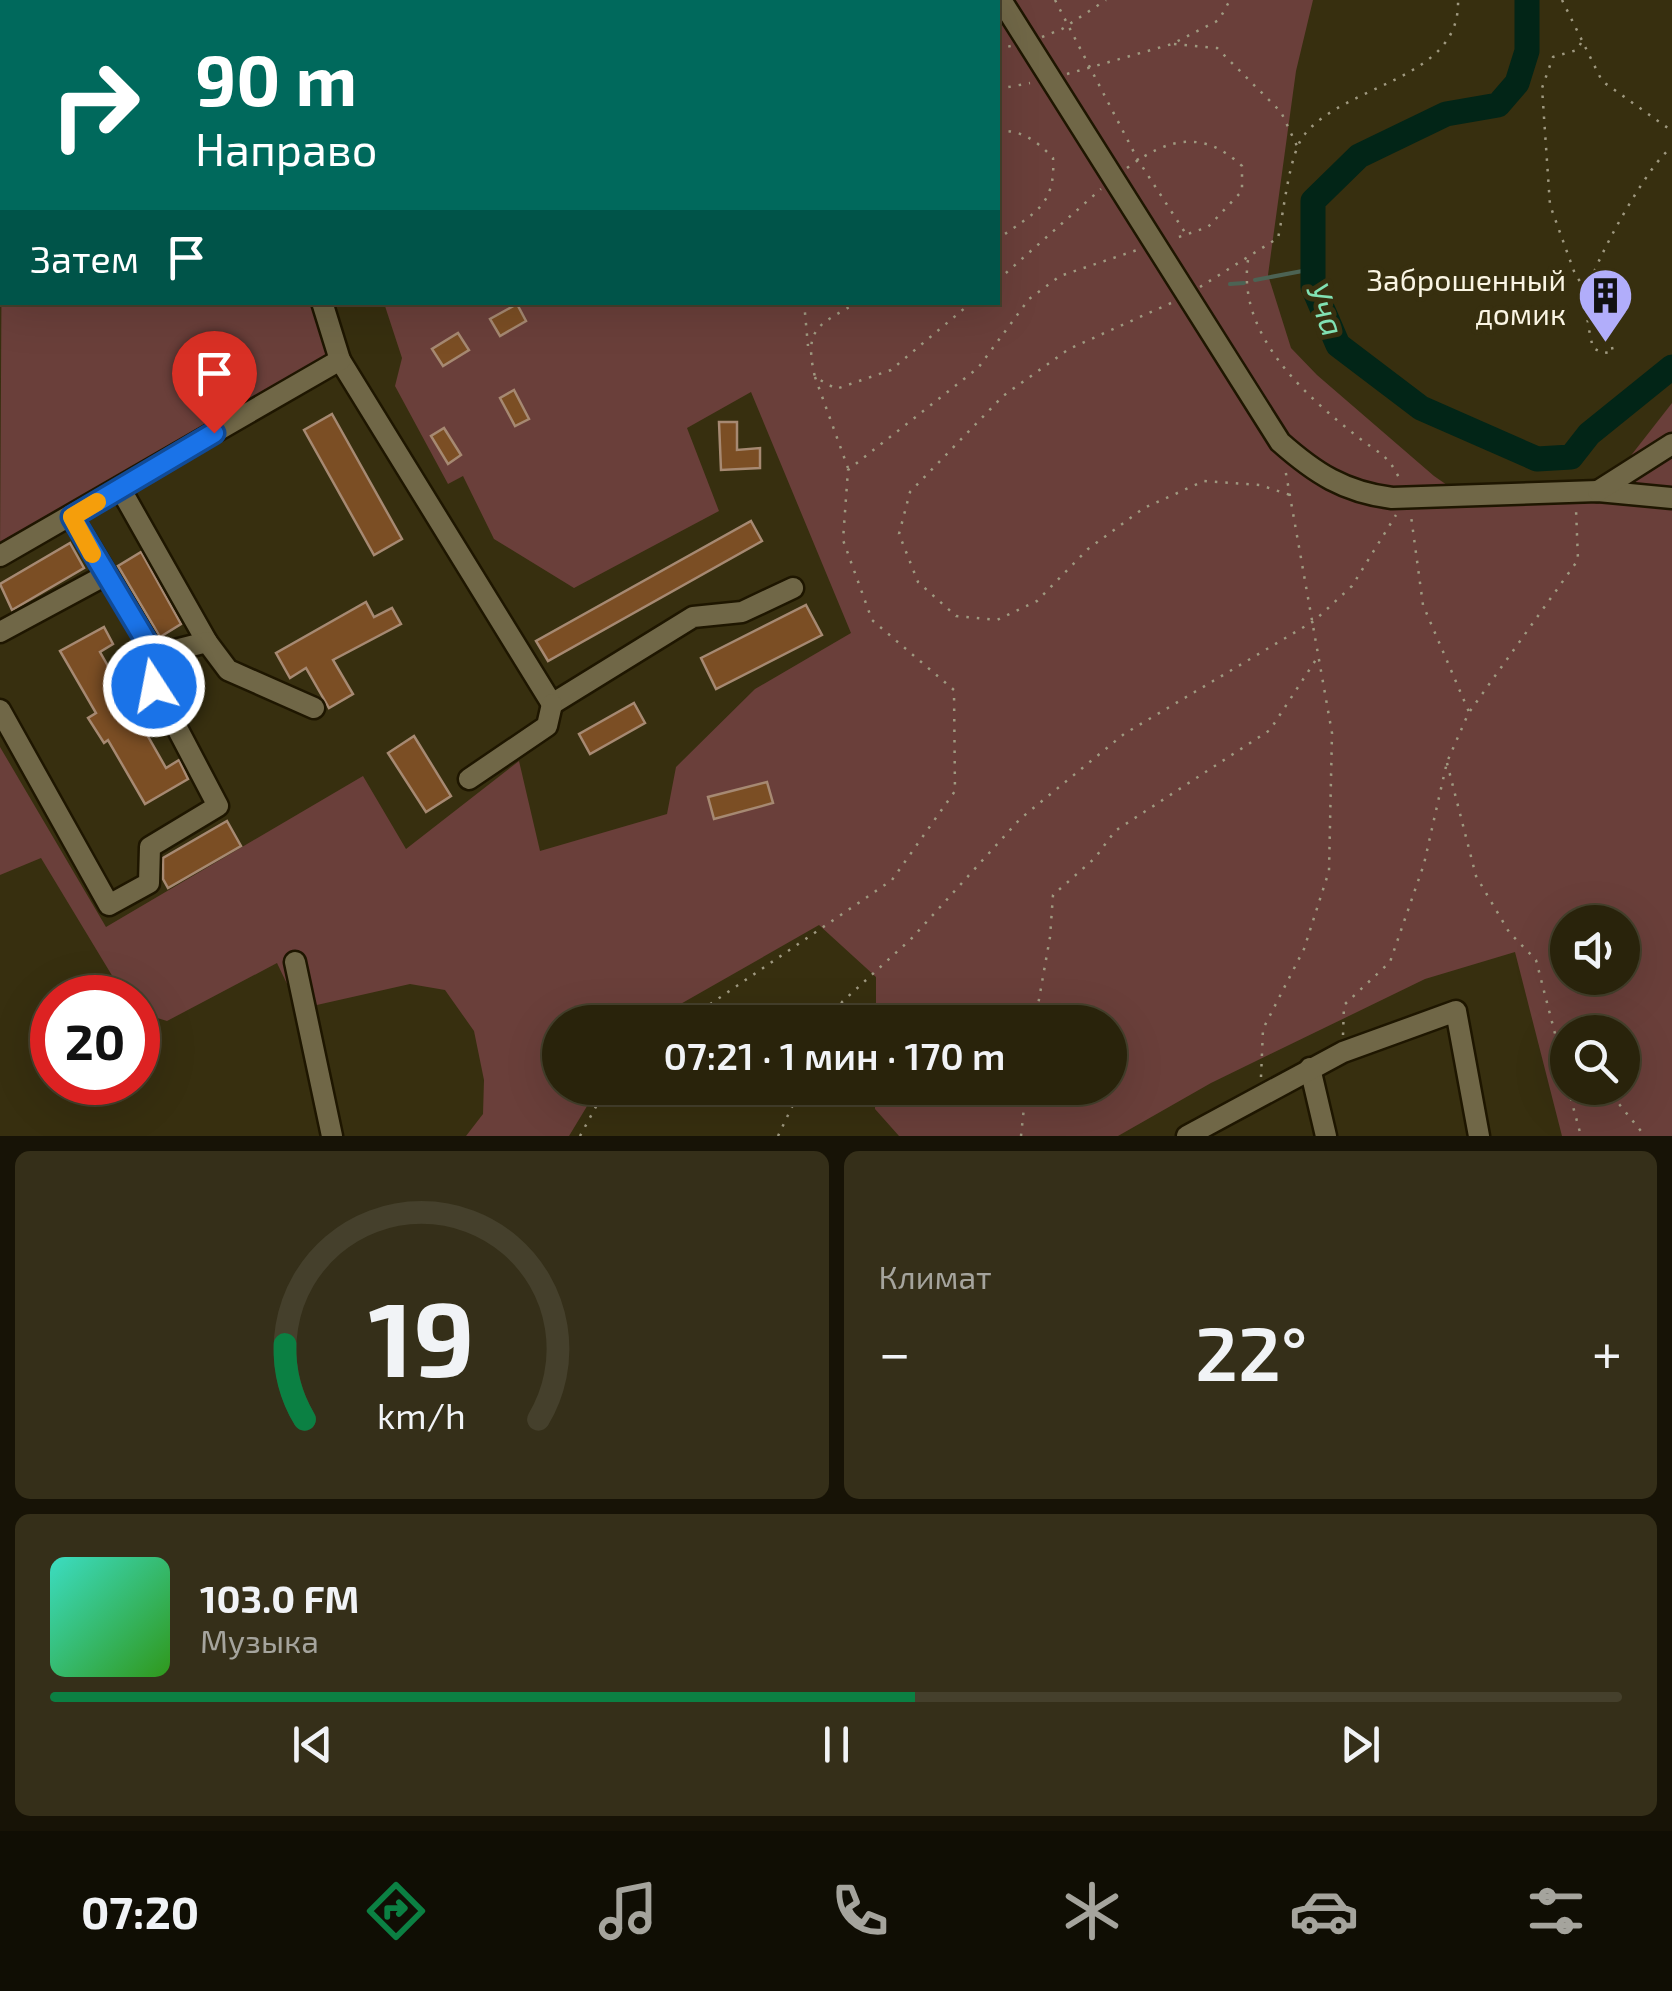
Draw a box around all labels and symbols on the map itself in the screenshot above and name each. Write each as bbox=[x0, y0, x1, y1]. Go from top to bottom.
place label: Заброшенный домик bbox=[1367, 261, 1566, 331]
building icon: Заброшенный домик bbox=[1575, 266, 1635, 345]
water label: Уча bbox=[1300, 277, 1354, 341]
pin bbox=[172, 331, 257, 434]
position arrow bbox=[102, 634, 206, 738]
speed limit sign: 20 bbox=[30, 975, 160, 1105]

